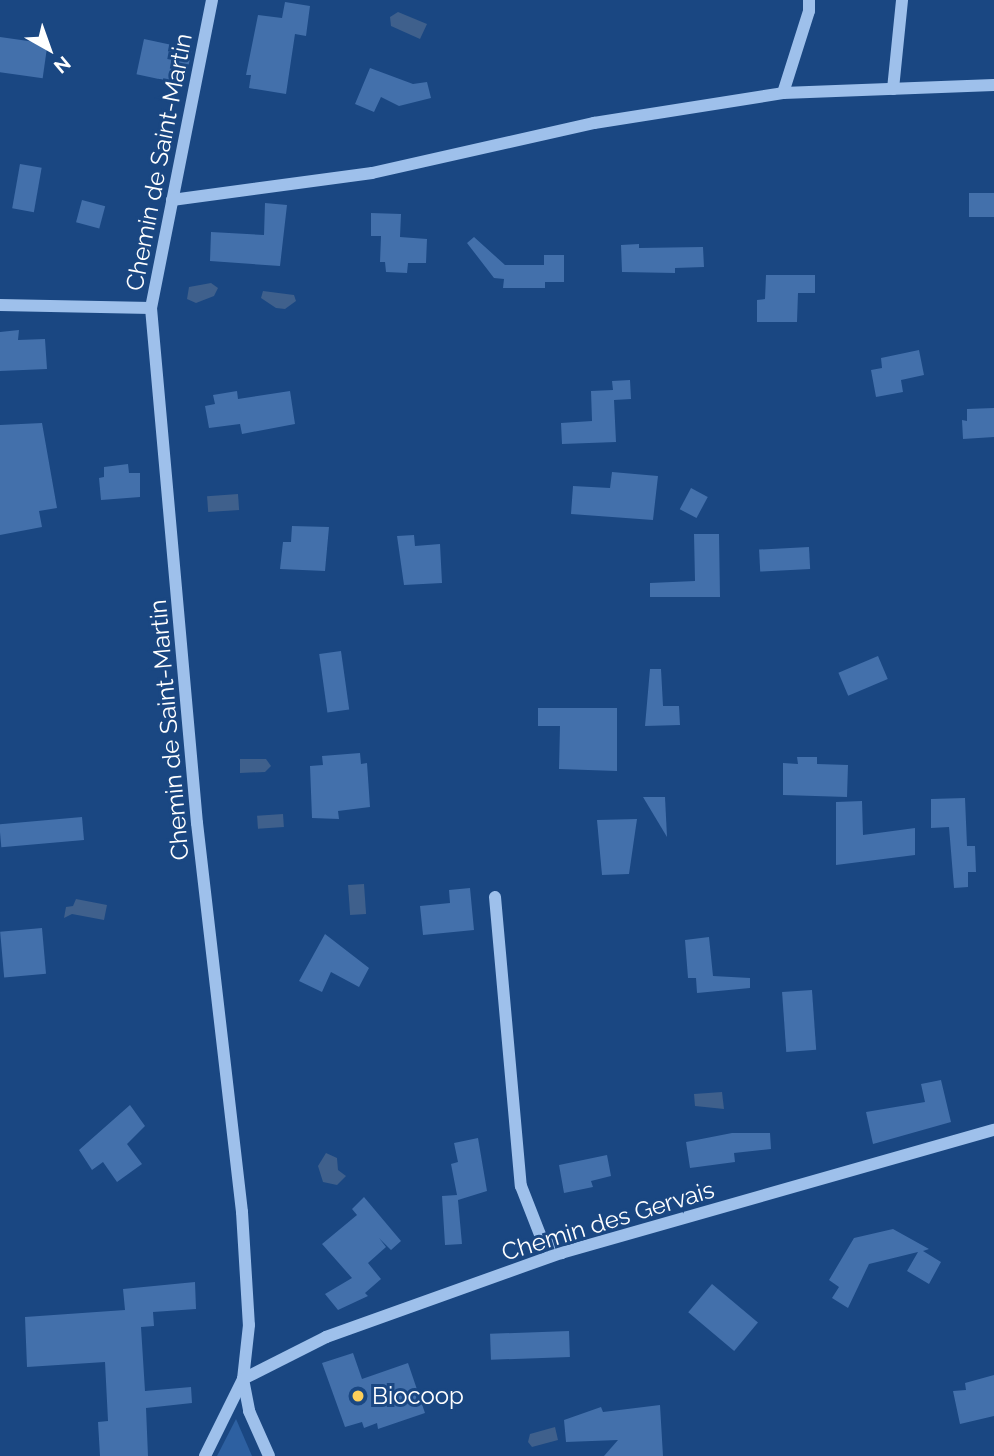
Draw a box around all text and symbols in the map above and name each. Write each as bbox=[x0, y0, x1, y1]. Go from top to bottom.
north arrow bbox=[14, 14, 84, 84]
street label: Chemin de Saint-Martin bbox=[120, 31, 198, 293]
text: N bbox=[50, 52, 75, 78]
street label: Chemin de Saint-Martin bbox=[143, 598, 195, 862]
street label: Chemin des Gervais bbox=[498, 1175, 718, 1267]
place label: Biocoop bbox=[372, 1382, 464, 1410]
marker: Biocoop bbox=[350, 1388, 366, 1404]

